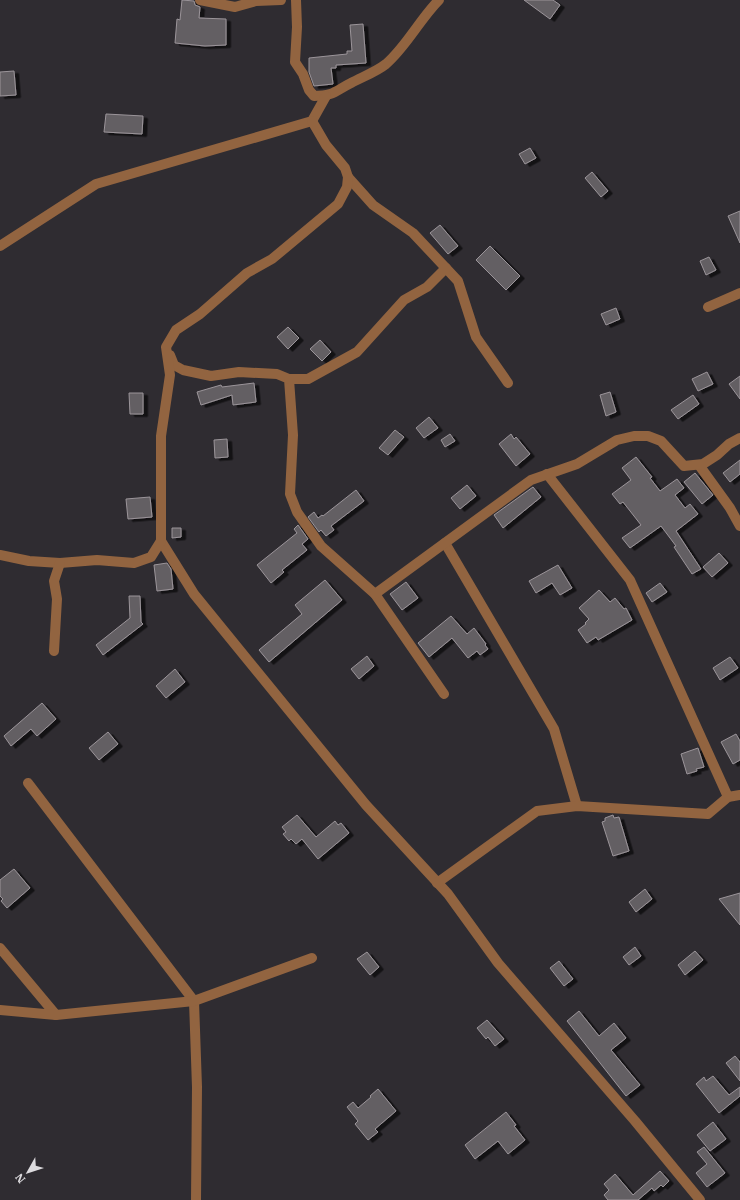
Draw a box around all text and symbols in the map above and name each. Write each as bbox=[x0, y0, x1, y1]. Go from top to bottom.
north arrow bbox=[8, 1152, 48, 1192]
text: N bbox=[12, 1170, 28, 1186]

